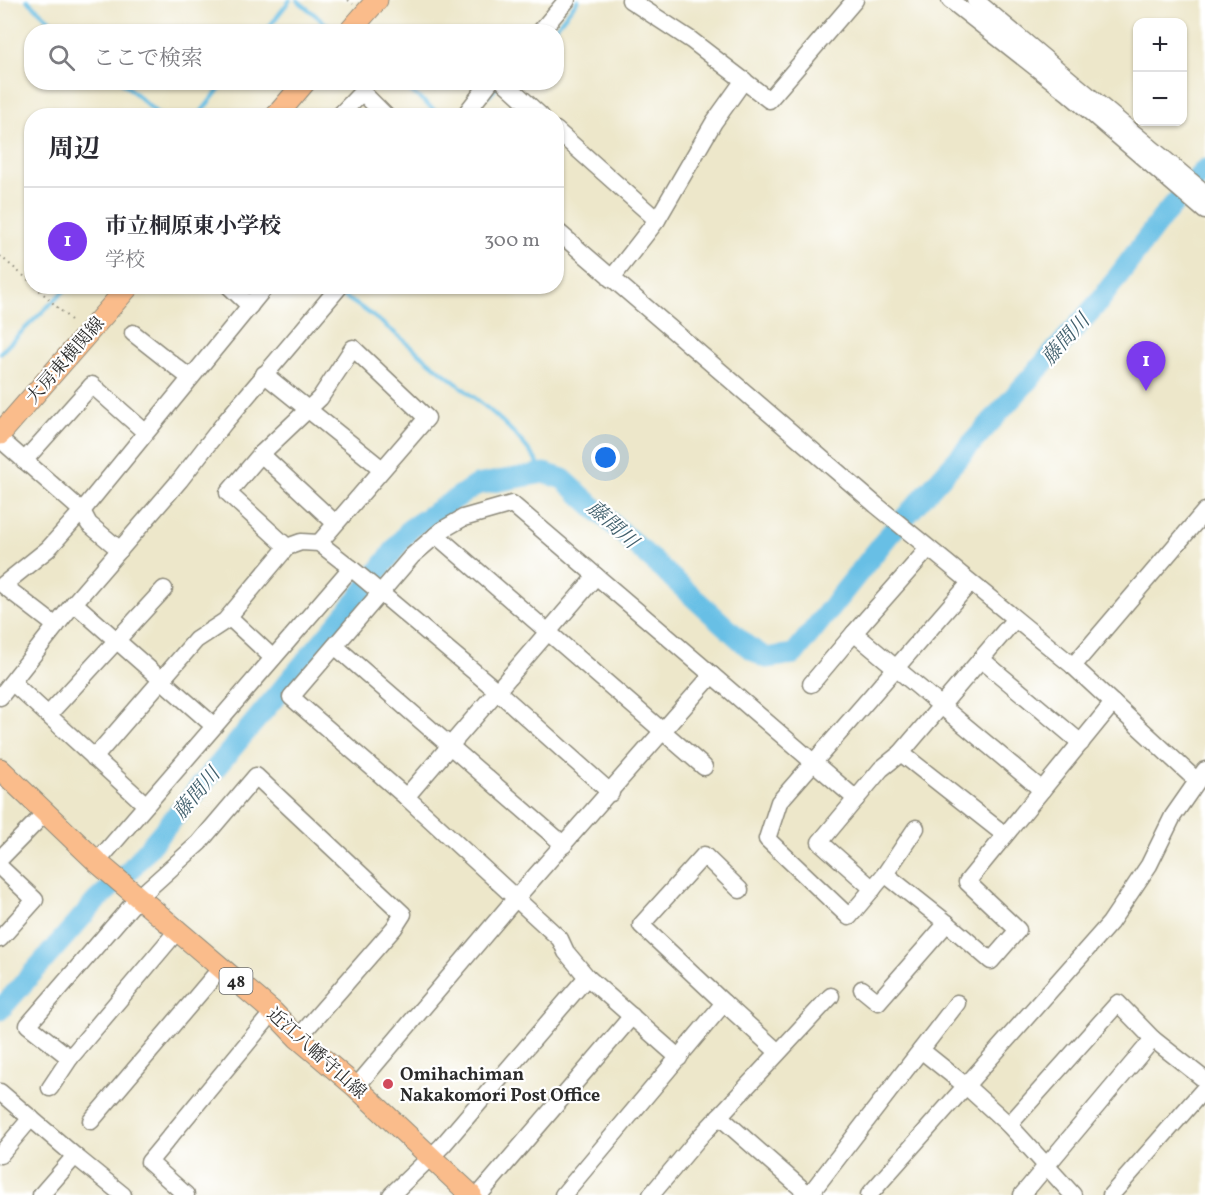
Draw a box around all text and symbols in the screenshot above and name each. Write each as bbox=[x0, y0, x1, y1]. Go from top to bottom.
map controls bbox=[1133, 18, 1187, 126]
button: + bbox=[1133, 18, 1187, 72]
search box bbox=[24, 24, 564, 90]
icon: search bbox=[45, 41, 78, 74]
text: ここで検索 bbox=[93, 44, 203, 75]
button: − bbox=[1133, 72, 1187, 126]
text: 周辺 bbox=[48, 132, 100, 168]
text: 市立桐原東小学校 bbox=[105, 212, 281, 243]
text: 1 bbox=[63, 227, 72, 255]
text: 300 m bbox=[484, 227, 540, 255]
text: 学校 bbox=[105, 247, 145, 275]
water label: 藤間川 bbox=[1036, 307, 1098, 372]
street label: 大房東横関線 bbox=[21, 312, 111, 410]
pin: 1 bbox=[1126, 342, 1166, 391]
your location bbox=[591, 443, 620, 472]
water label: 藤間川 bbox=[580, 495, 645, 557]
water label: 藤間川 bbox=[168, 761, 229, 826]
road number: 48 bbox=[220, 968, 252, 994]
street label: 近江八幡守山線 bbox=[261, 1003, 371, 1106]
place label: Omihachiman Nakakomori Post Office bbox=[400, 1063, 600, 1109]
marker: Omihachiman Nakakomori Post Office bbox=[381, 1077, 395, 1091]

